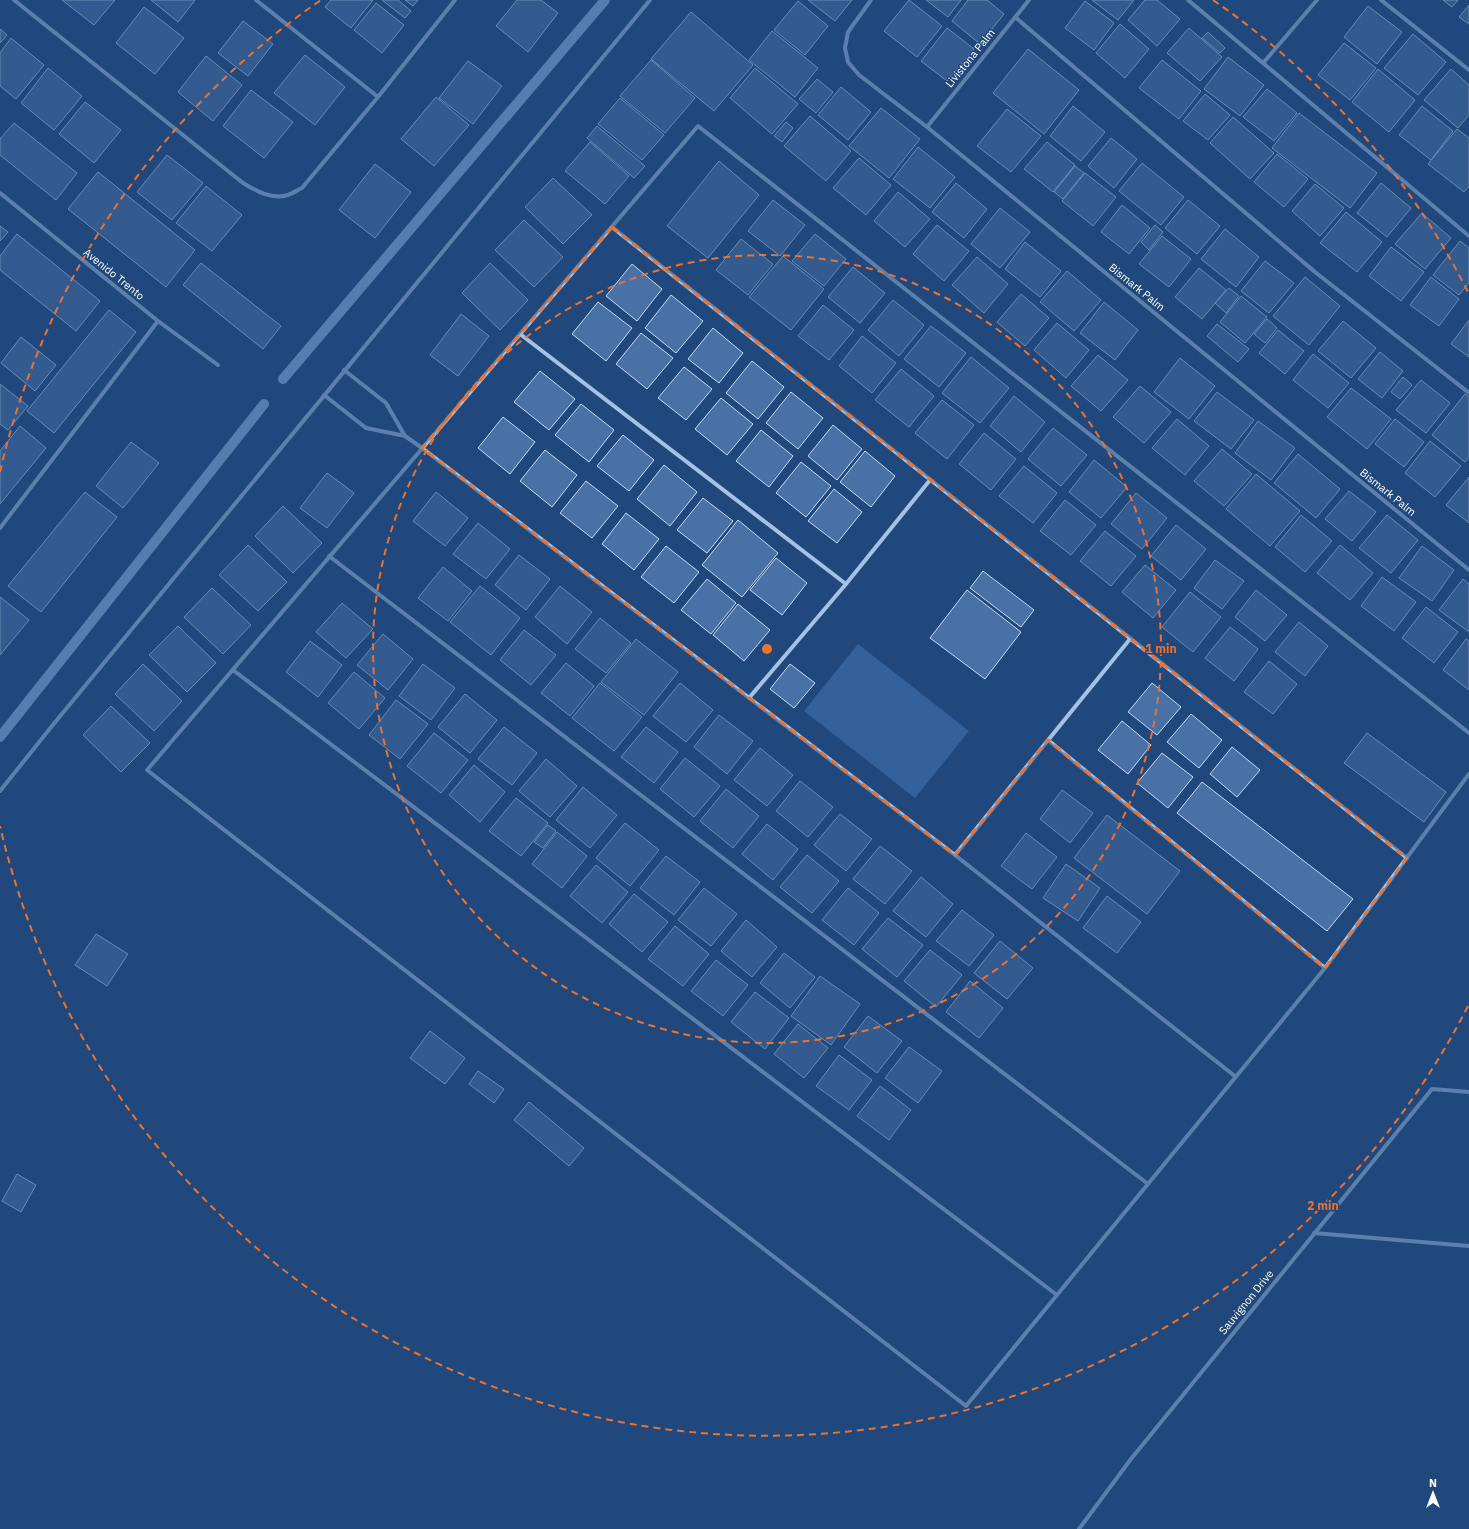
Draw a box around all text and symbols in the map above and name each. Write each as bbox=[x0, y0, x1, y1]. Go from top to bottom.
street label: Livistona Palm bbox=[942, 26, 998, 90]
street label: Avenido Trento bbox=[81, 245, 147, 303]
street label: Bismark Palm bbox=[1106, 260, 1168, 314]
street label: Bismark Palm bbox=[1357, 465, 1419, 519]
text: 1 min bbox=[1145, 641, 1177, 656]
centre of rings bbox=[760, 642, 774, 656]
text: 2 min bbox=[1307, 1198, 1339, 1213]
street label: Sauvignon Drive bbox=[1216, 1267, 1276, 1337]
north arrow bbox=[1413, 1473, 1453, 1513]
text: N bbox=[1429, 1476, 1437, 1490]

